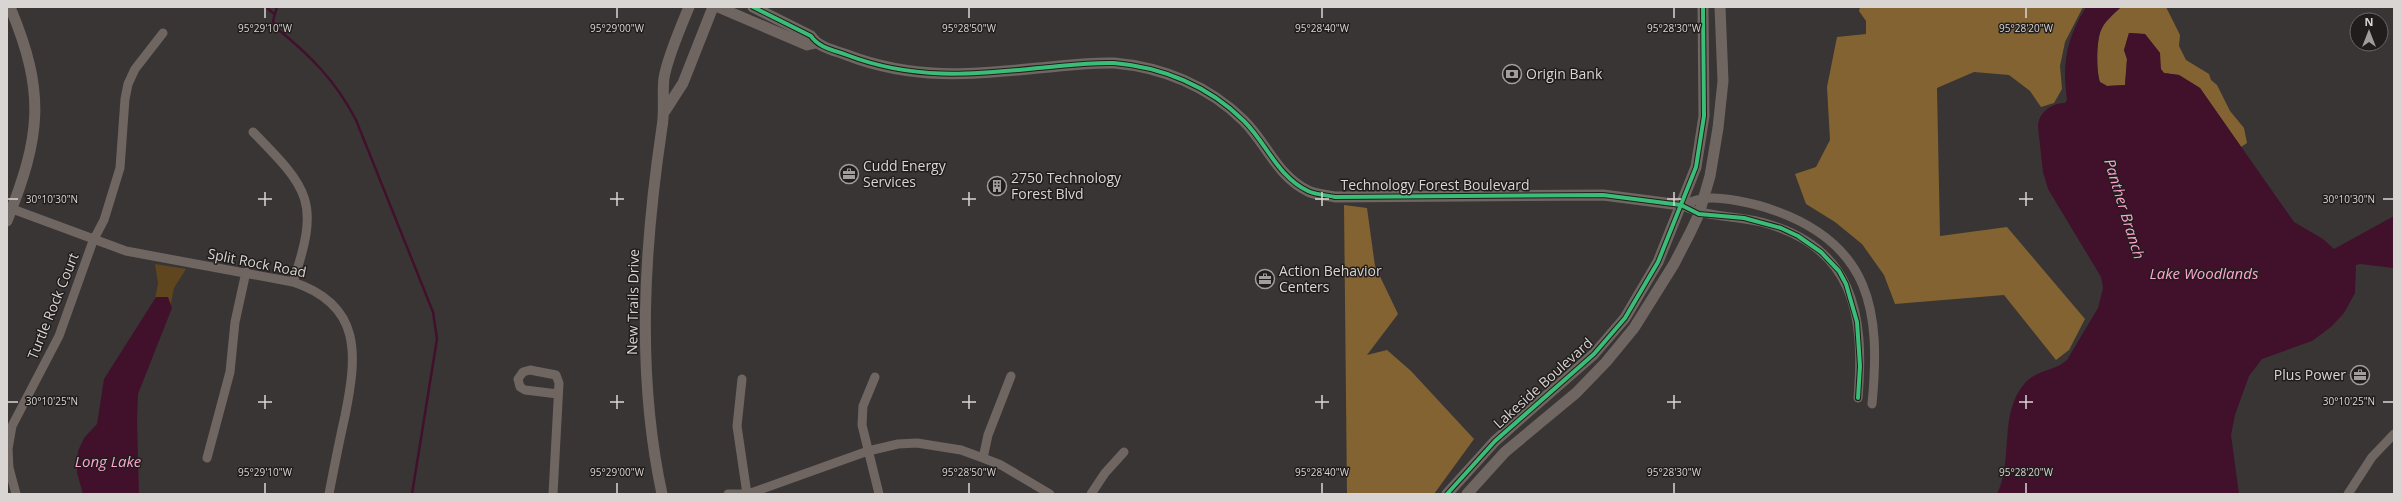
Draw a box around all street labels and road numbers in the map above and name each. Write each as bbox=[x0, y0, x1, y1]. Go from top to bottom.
street label: Technology Forest Boulevard bbox=[1340, 175, 1530, 194]
street label: Split Rock Road bbox=[206, 244, 308, 281]
street label: New Trails Drive bbox=[622, 249, 643, 355]
street label: Turtle Rock Court bbox=[22, 250, 83, 362]
street label: Lakeside Boulevard bbox=[1489, 333, 1596, 432]

